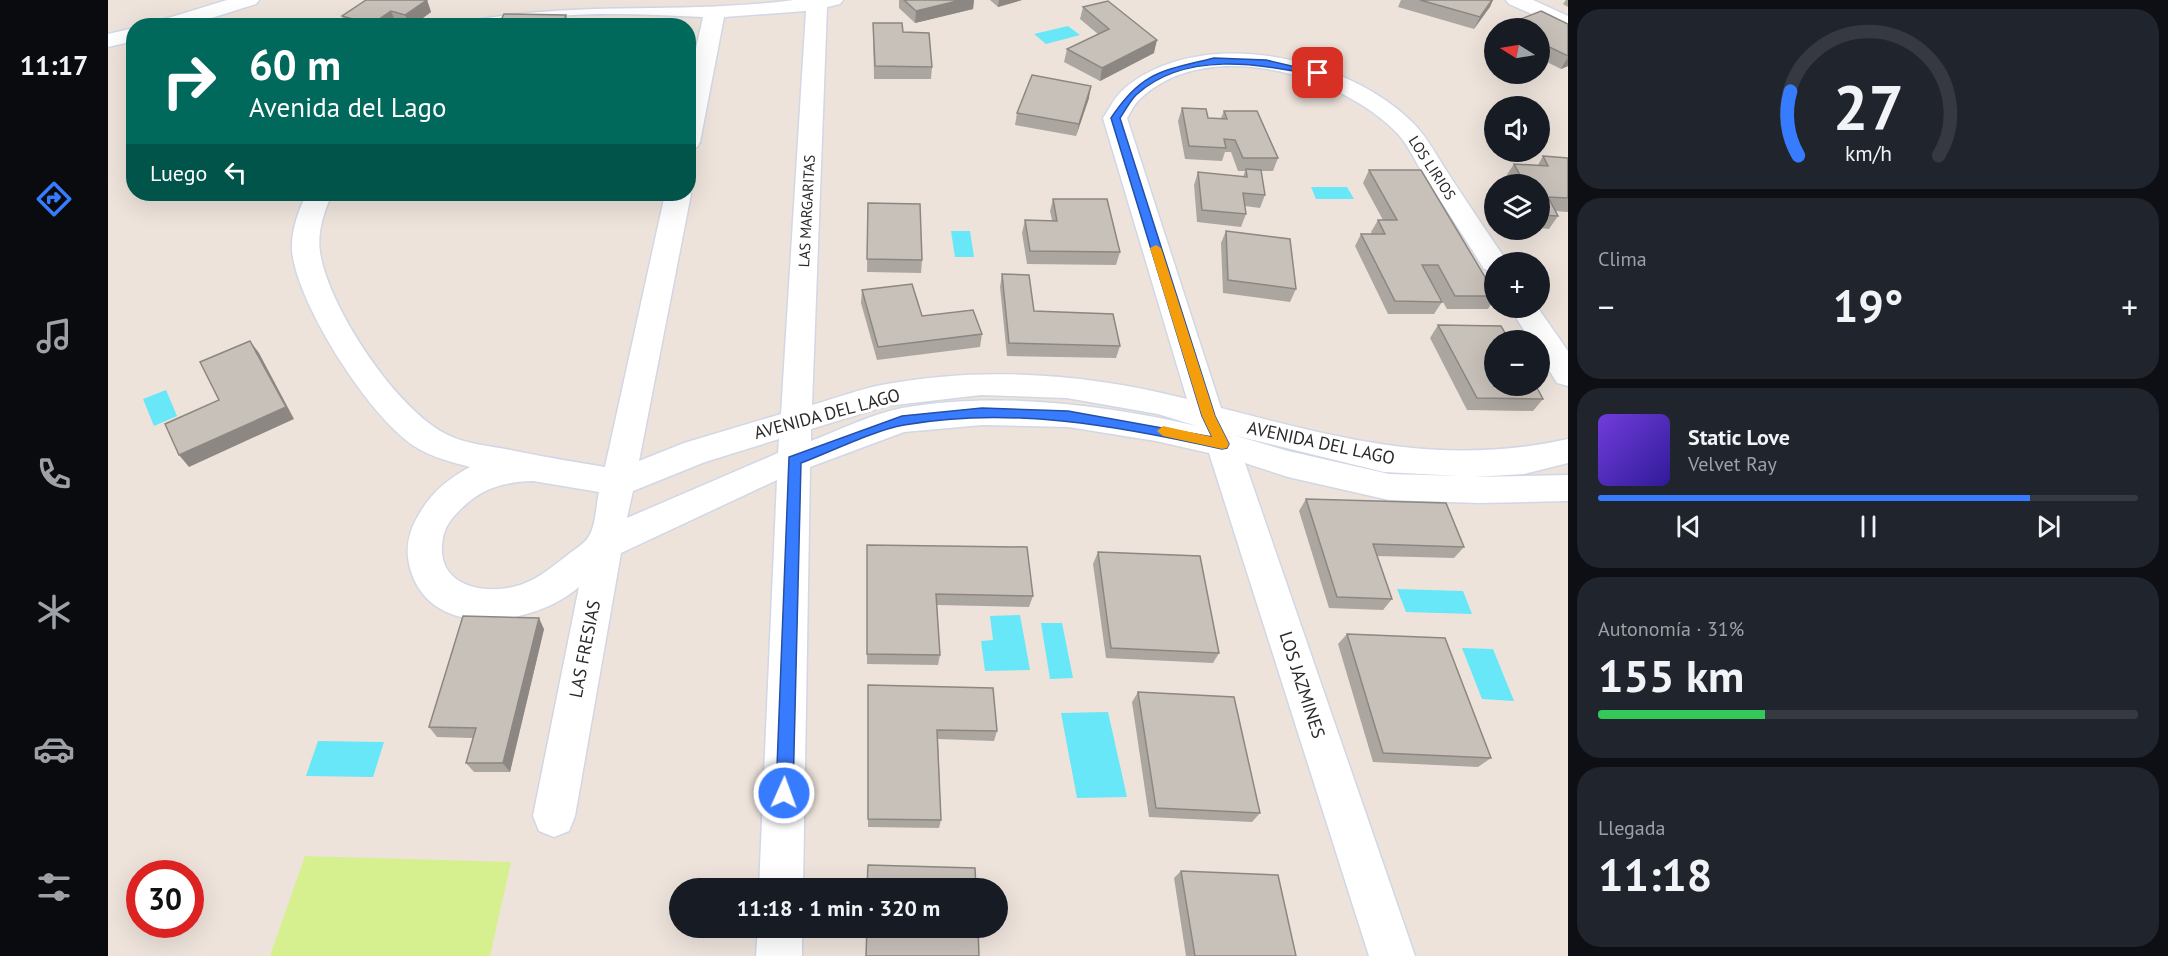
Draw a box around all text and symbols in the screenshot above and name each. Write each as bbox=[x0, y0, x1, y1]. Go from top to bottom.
north arrow bbox=[1484, 18, 1550, 84]
map controls bbox=[1484, 18, 1550, 396]
text: 60 m bbox=[249, 37, 341, 92]
icon: right bbox=[150, 42, 228, 120]
pin bbox=[1292, 47, 1343, 98]
text: 11:17 bbox=[20, 48, 88, 82]
icon: arrive bbox=[1301, 56, 1334, 89]
text: 27 bbox=[1833, 66, 1903, 147]
text: Avenida del Lago bbox=[249, 90, 447, 124]
button: sound bbox=[1484, 96, 1550, 162]
street label: LOS LIRIOS bbox=[1405, 132, 1460, 203]
text: km/h bbox=[1844, 140, 1891, 168]
street label: LAS MARGARITAS bbox=[794, 154, 819, 268]
icon: left bbox=[219, 156, 252, 189]
text: Luego bbox=[150, 159, 207, 187]
button: layers bbox=[1484, 174, 1550, 240]
icon: directions bbox=[33, 178, 75, 220]
text: Clima bbox=[1598, 246, 1647, 272]
button: + bbox=[1484, 252, 1550, 318]
text: 19° bbox=[1833, 276, 1903, 334]
text: − bbox=[1598, 285, 1615, 328]
text: + bbox=[2121, 285, 2138, 328]
icon: music bbox=[33, 315, 75, 357]
button: − bbox=[1484, 330, 1550, 396]
street label: AVENIDA DEL LAGO bbox=[751, 383, 903, 444]
street label: AVENIDA DEL LAGO bbox=[1245, 416, 1397, 469]
text: Static Love bbox=[1688, 423, 1790, 451]
text: Velvet Ray bbox=[1688, 451, 1777, 477]
icon: phone bbox=[33, 453, 75, 495]
icon: previous bbox=[1672, 510, 1705, 543]
icon: pause bbox=[1852, 510, 1885, 543]
icon: next bbox=[2032, 510, 2065, 543]
icon: climate bbox=[33, 591, 75, 633]
street label: LAS FRESIAS bbox=[564, 598, 605, 700]
text: Autonomía · 31% bbox=[1598, 616, 1744, 642]
street label: LOS JAZMINES bbox=[1274, 629, 1331, 741]
text: 155 km bbox=[1598, 646, 1744, 704]
icon: car bbox=[33, 728, 75, 770]
position arrow bbox=[752, 761, 816, 825]
text: Llegada bbox=[1598, 815, 1665, 841]
text: 11:18 bbox=[1598, 845, 1712, 903]
speed limit sign: 30 bbox=[126, 860, 204, 938]
icon: filters bbox=[33, 866, 75, 908]
text: 11:18 · 1 min · 320 m bbox=[737, 894, 940, 922]

